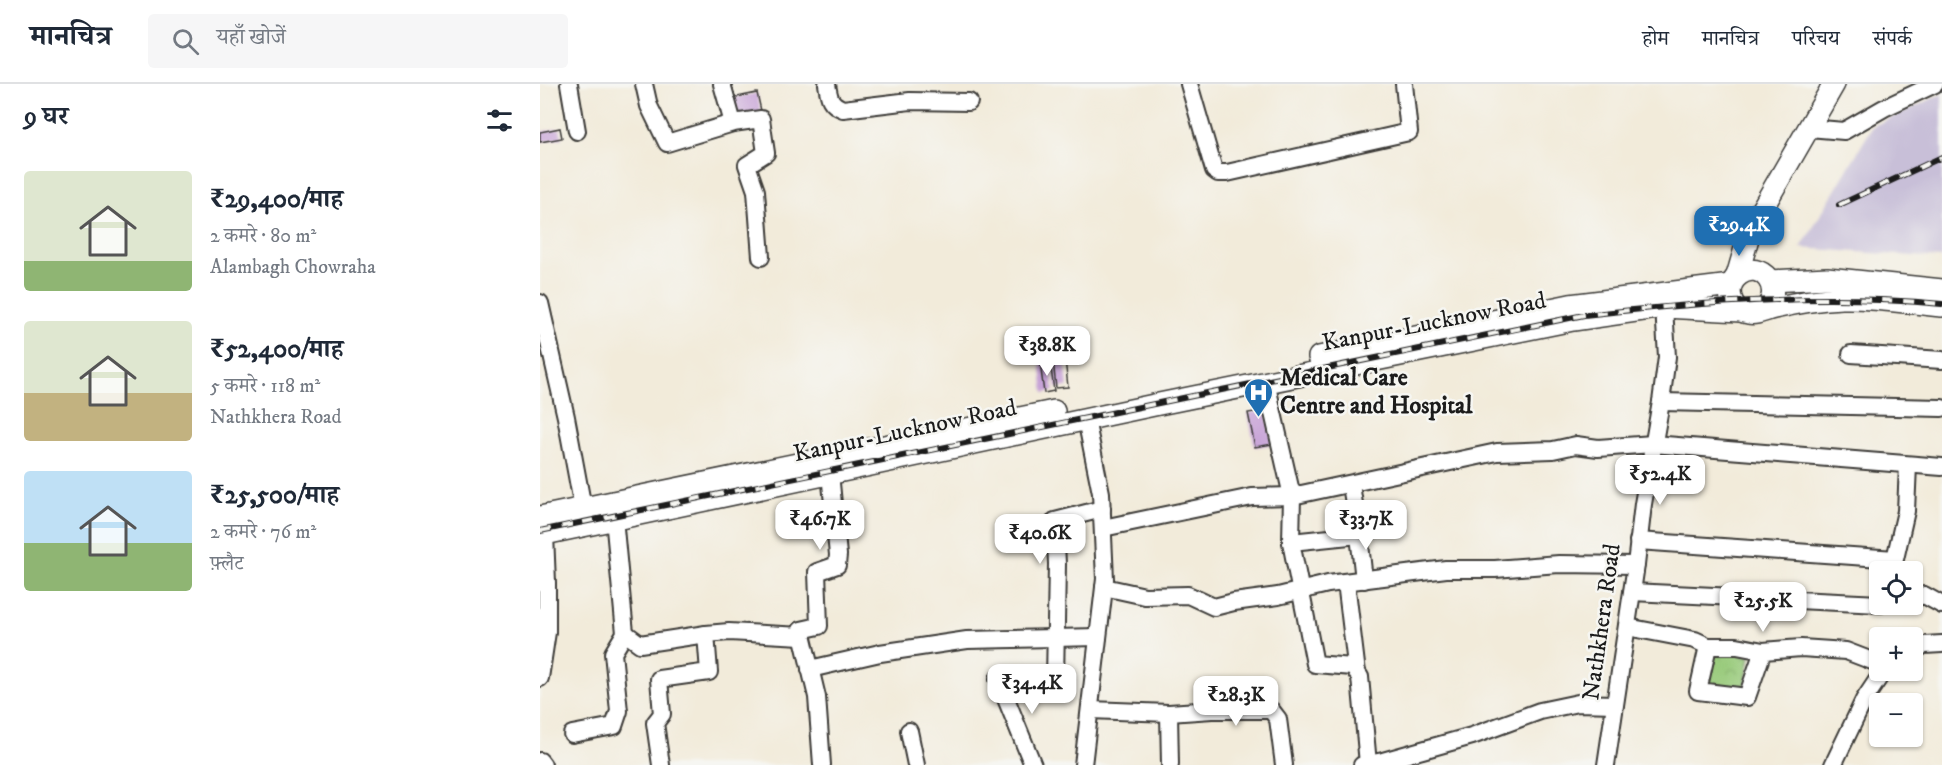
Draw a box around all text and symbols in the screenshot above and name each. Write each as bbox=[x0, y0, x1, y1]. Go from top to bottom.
search box bbox=[148, 14, 568, 68]
text: मानचित्र bbox=[30, 19, 112, 54]
text: यहाँ खोजें bbox=[217, 24, 286, 51]
icon: search bbox=[169, 25, 202, 58]
text: होम bbox=[1642, 26, 1669, 52]
text: मानचित्र bbox=[1702, 26, 1759, 52]
text: परिचय bbox=[1792, 26, 1840, 52]
text: संपर्क bbox=[1873, 26, 1912, 52]
text: 9 घर bbox=[24, 100, 68, 133]
icon: filters bbox=[483, 104, 516, 137]
text: ₹29,400/माह bbox=[210, 183, 343, 216]
icon: home bbox=[72, 195, 144, 267]
pin: ₹29.4K bbox=[1690, 206, 1788, 257]
text: ₹29.4K bbox=[1708, 213, 1770, 238]
text: 2 कमरे · 80 m² bbox=[210, 224, 316, 249]
text: Alambagh Chowraha bbox=[210, 255, 376, 280]
street label: Kanpur-Lucknow Road bbox=[1320, 286, 1548, 358]
pin: ₹38.8K bbox=[998, 326, 1096, 377]
text: ₹52,400/माह bbox=[210, 333, 343, 366]
text: ₹38.8K bbox=[1018, 333, 1076, 358]
icon: home bbox=[72, 345, 144, 417]
place label: Medical Care Centre and Hospital bbox=[1280, 363, 1473, 421]
text: 5 कमरे · 118 m² bbox=[210, 374, 320, 399]
hospital icon: Medical Care Centre and Hospital bbox=[1243, 376, 1275, 418]
street label: Kanpur-Lucknow Road bbox=[791, 393, 1019, 469]
text: Nathkhera Road bbox=[210, 405, 342, 430]
pin: ₹52.4K bbox=[1611, 455, 1709, 506]
text: ₹52.4K bbox=[1629, 462, 1691, 487]
text: ₹25,500/माह bbox=[210, 479, 339, 512]
icon: home bbox=[72, 495, 144, 567]
pin: ₹46.7K bbox=[771, 500, 869, 551]
pin: ₹33.7K bbox=[1317, 500, 1415, 551]
text: ₹46.7K bbox=[789, 507, 851, 532]
text: ₹33.7K bbox=[1339, 507, 1393, 532]
pin: ₹40.6K bbox=[991, 514, 1089, 565]
text: 2 कमरे · 76 m² bbox=[210, 520, 316, 545]
text: ₹40.6K bbox=[1009, 521, 1071, 546]
street label: Nathkhera Road bbox=[1576, 542, 1628, 702]
text: फ़्लैट bbox=[210, 552, 243, 577]
map controls bbox=[1869, 561, 1923, 747]
button: locate bbox=[1869, 561, 1923, 615]
pin: ₹25.5K bbox=[1714, 582, 1812, 633]
text: ₹25.5K bbox=[1734, 589, 1792, 614]
button: + bbox=[1869, 627, 1923, 681]
pin: ₹34.4K bbox=[983, 664, 1081, 715]
text: ₹34.4K bbox=[1001, 671, 1063, 696]
pin: ₹28.3K bbox=[1187, 676, 1285, 727]
text: ₹28.3K bbox=[1207, 683, 1265, 708]
button: − bbox=[1869, 693, 1923, 747]

